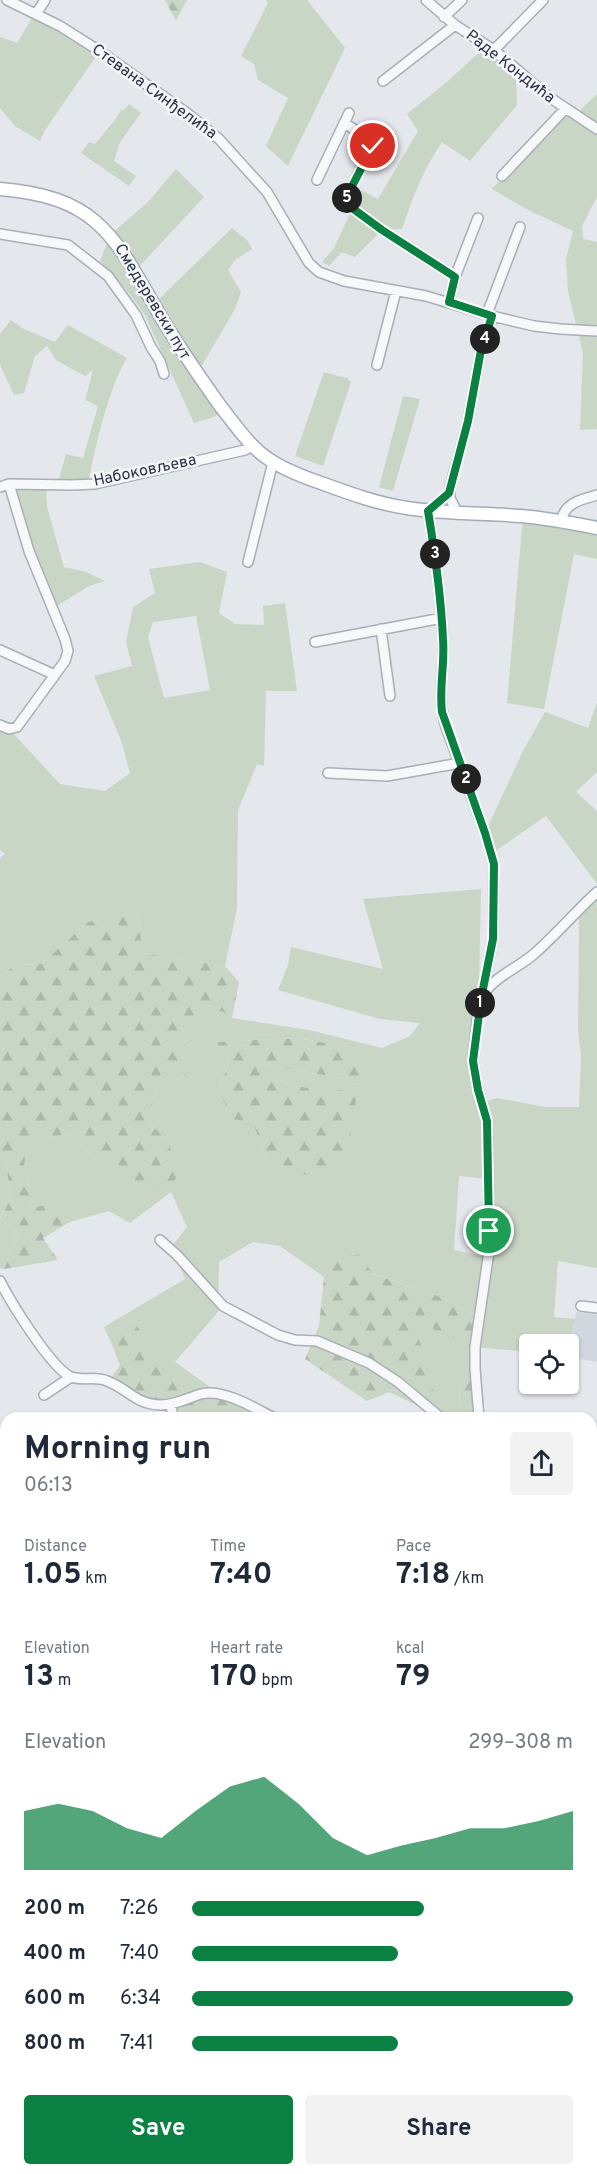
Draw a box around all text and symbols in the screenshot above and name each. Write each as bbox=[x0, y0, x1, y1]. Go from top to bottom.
street label: Раде Кондића bbox=[461, 26, 559, 108]
street label: Стевана Синђелића bbox=[88, 40, 220, 144]
pin bbox=[347, 120, 398, 171]
icon: check bbox=[356, 129, 389, 162]
pin: 5 bbox=[332, 183, 362, 213]
text: 5 bbox=[342, 188, 352, 208]
street label: Смедеревски пут bbox=[109, 240, 195, 364]
pin: 4 bbox=[470, 324, 500, 354]
text: 4 bbox=[480, 329, 490, 349]
street label: Набоковљева bbox=[92, 450, 198, 492]
pin: 3 bbox=[420, 539, 450, 569]
text: 3 bbox=[430, 544, 440, 564]
pin: 2 bbox=[451, 764, 481, 794]
text: 2 bbox=[461, 769, 471, 789]
pin: 1 bbox=[465, 988, 495, 1018]
text: 1 bbox=[477, 993, 483, 1013]
pin bbox=[463, 1205, 514, 1256]
icon: arrive bbox=[472, 1214, 505, 1247]
map controls bbox=[519, 1334, 579, 1394]
button: locate bbox=[519, 1334, 579, 1394]
text: Morning run bbox=[24, 1429, 211, 1471]
button: share bbox=[510, 1432, 573, 1495]
text: 06:13 bbox=[24, 1473, 73, 1499]
text: Distance bbox=[24, 1537, 87, 1557]
text: Time bbox=[210, 1537, 246, 1557]
text: Pace bbox=[396, 1537, 431, 1557]
text: 1.05 bbox=[24, 1557, 82, 1594]
text: 7:40 bbox=[210, 1557, 272, 1594]
text: 7:18 bbox=[396, 1557, 450, 1594]
text: km bbox=[82, 1569, 107, 1589]
text: /km bbox=[450, 1569, 484, 1589]
text: Elevation bbox=[24, 1639, 90, 1659]
text: Heart rate bbox=[210, 1639, 283, 1659]
text: kcal bbox=[396, 1639, 424, 1659]
text: 13 bbox=[24, 1659, 54, 1696]
text: 170 bbox=[210, 1659, 258, 1696]
text: 79 bbox=[396, 1659, 431, 1696]
text: m bbox=[54, 1671, 71, 1691]
text: bpm bbox=[258, 1671, 293, 1691]
text: Elevation bbox=[24, 1730, 106, 1756]
text: 299–308 m bbox=[468, 1730, 573, 1756]
text: 200 m bbox=[24, 1896, 85, 1922]
text: 7:26 bbox=[120, 1896, 158, 1922]
text: 400 m bbox=[24, 1941, 86, 1967]
text: 7:40 bbox=[120, 1941, 159, 1967]
text: 600 m bbox=[24, 1986, 85, 2012]
text: 6:34 bbox=[120, 1986, 161, 2012]
text: 800 m bbox=[24, 2031, 85, 2057]
text: 7:41 bbox=[120, 2031, 154, 2057]
button: Save bbox=[24, 2095, 293, 2164]
button: Share bbox=[305, 2095, 573, 2164]

